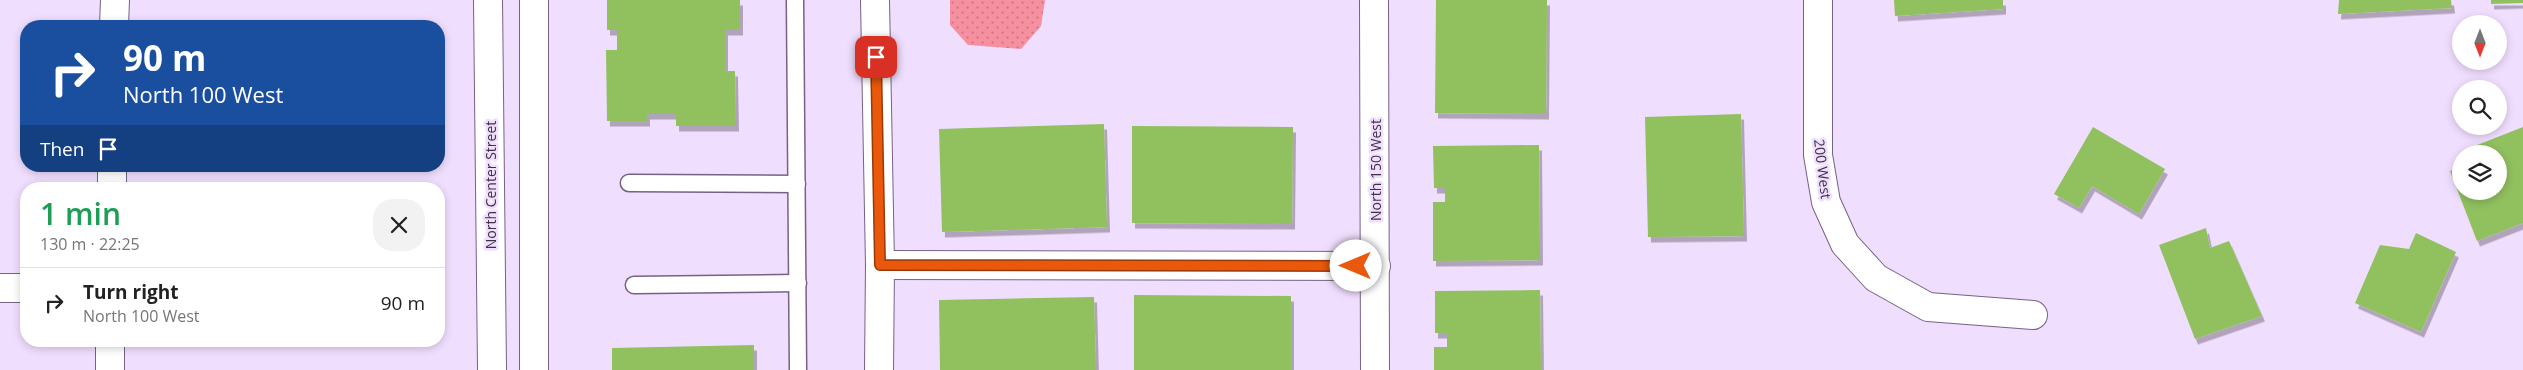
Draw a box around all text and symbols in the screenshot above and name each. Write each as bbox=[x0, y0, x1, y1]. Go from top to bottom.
north arrow bbox=[2452, 15, 2508, 70]
map controls bbox=[2452, 15, 2507, 200]
text: 90 m bbox=[123, 34, 206, 81]
pin bbox=[855, 36, 897, 78]
icon: right bbox=[40, 40, 105, 105]
icon: arrive bbox=[862, 43, 890, 71]
text: North 100 West bbox=[123, 79, 283, 109]
button: search bbox=[2452, 80, 2507, 135]
street label: North 150 West bbox=[1366, 119, 1385, 221]
street label: North Center Street bbox=[481, 121, 500, 249]
icon: arrive bbox=[94, 135, 122, 163]
text: Then bbox=[40, 136, 84, 162]
street label: 200 West bbox=[1810, 138, 1836, 200]
button: layers bbox=[2452, 145, 2507, 200]
text: 1 min bbox=[40, 193, 121, 234]
button: close bbox=[373, 199, 425, 251]
text: 130 m · 22:25 bbox=[40, 233, 140, 255]
position arrow bbox=[1329, 239, 1381, 291]
text: Turn right bbox=[83, 279, 178, 305]
icon: right bbox=[40, 289, 68, 317]
text: 90 m bbox=[381, 290, 425, 316]
text: North 100 West bbox=[83, 305, 200, 327]

